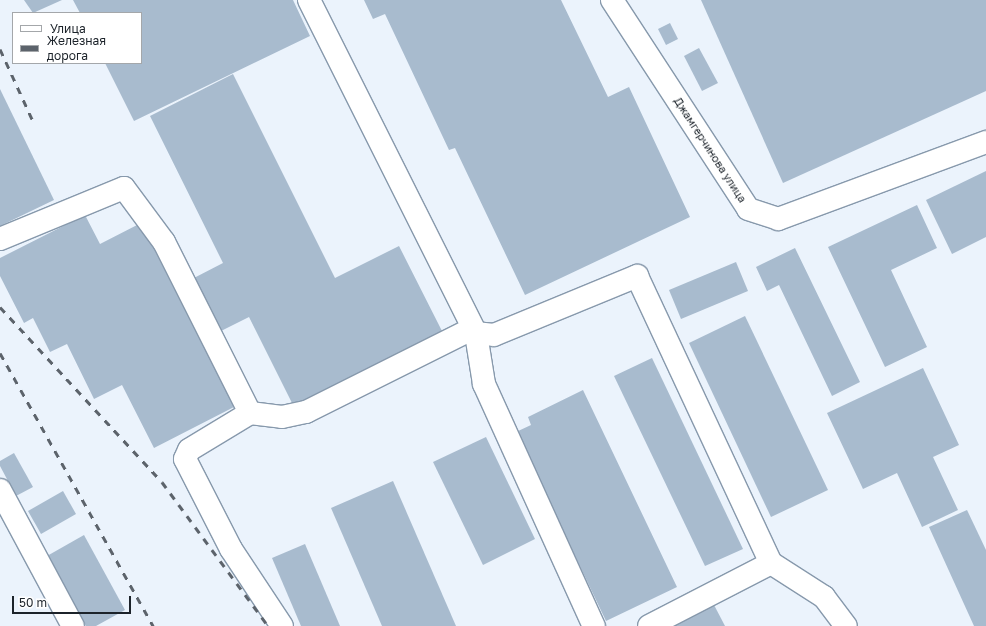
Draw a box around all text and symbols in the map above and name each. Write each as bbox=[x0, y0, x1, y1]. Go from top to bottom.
legend bbox=[12, 12, 142, 64]
text: Улица bbox=[50, 21, 86, 36]
text: Железная дорога bbox=[47, 33, 106, 63]
street label: Джамгерчинова улица bbox=[671, 95, 749, 205]
scale bar bbox=[14, 588, 133, 614]
text: 50 m bbox=[19, 595, 47, 610]

